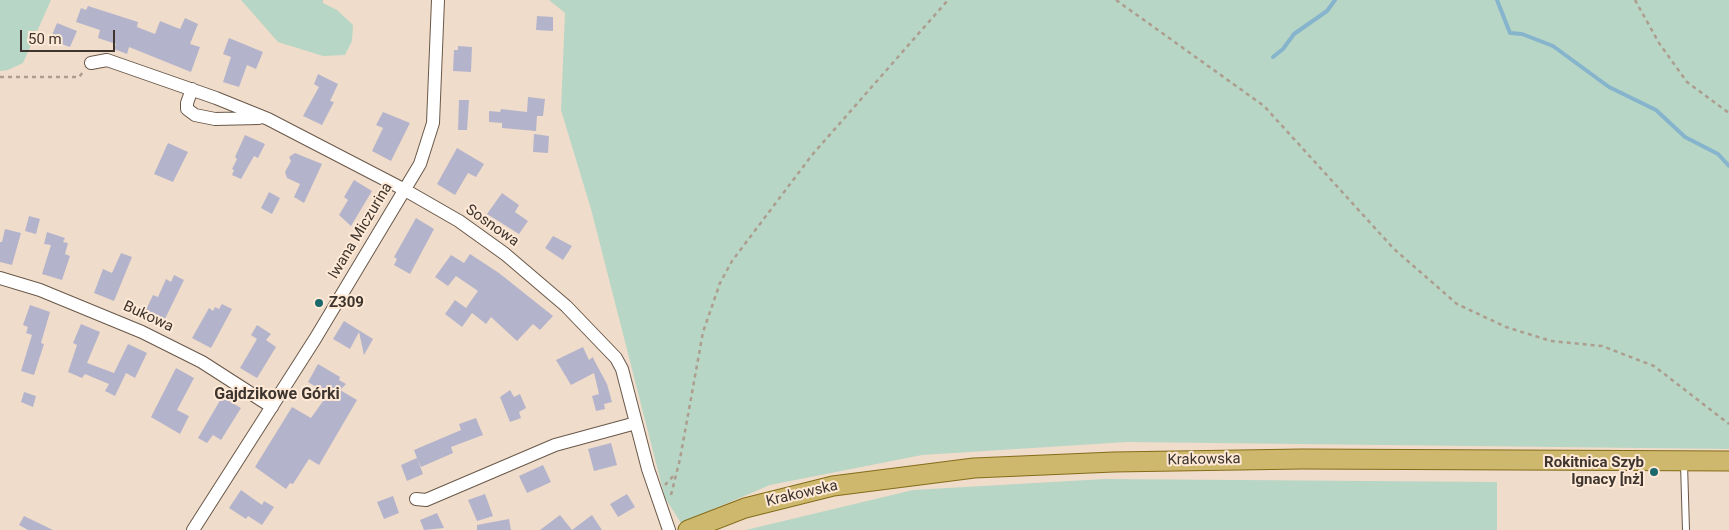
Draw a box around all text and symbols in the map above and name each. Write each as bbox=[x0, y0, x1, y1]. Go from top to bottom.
scale bar bbox=[22, 20, 118, 52]
text: 50 m bbox=[28, 30, 62, 48]
street label: Iwana Miczurina bbox=[325, 180, 397, 282]
street label: Sosnowa bbox=[462, 201, 522, 251]
place label: Z309 bbox=[329, 294, 364, 312]
marker: Z309 bbox=[313, 297, 325, 309]
street label: Bukowa bbox=[120, 298, 176, 336]
district label: Gajdzikowe Górki bbox=[214, 385, 340, 405]
street label: Krakowska bbox=[1167, 450, 1241, 470]
place label: Rokitnica Szyb Ignacy [nż] bbox=[1544, 454, 1644, 489]
marker: Rokitnica Szyb Ignacy [nż] bbox=[1648, 466, 1660, 478]
street label: Krakowska bbox=[764, 477, 840, 511]

